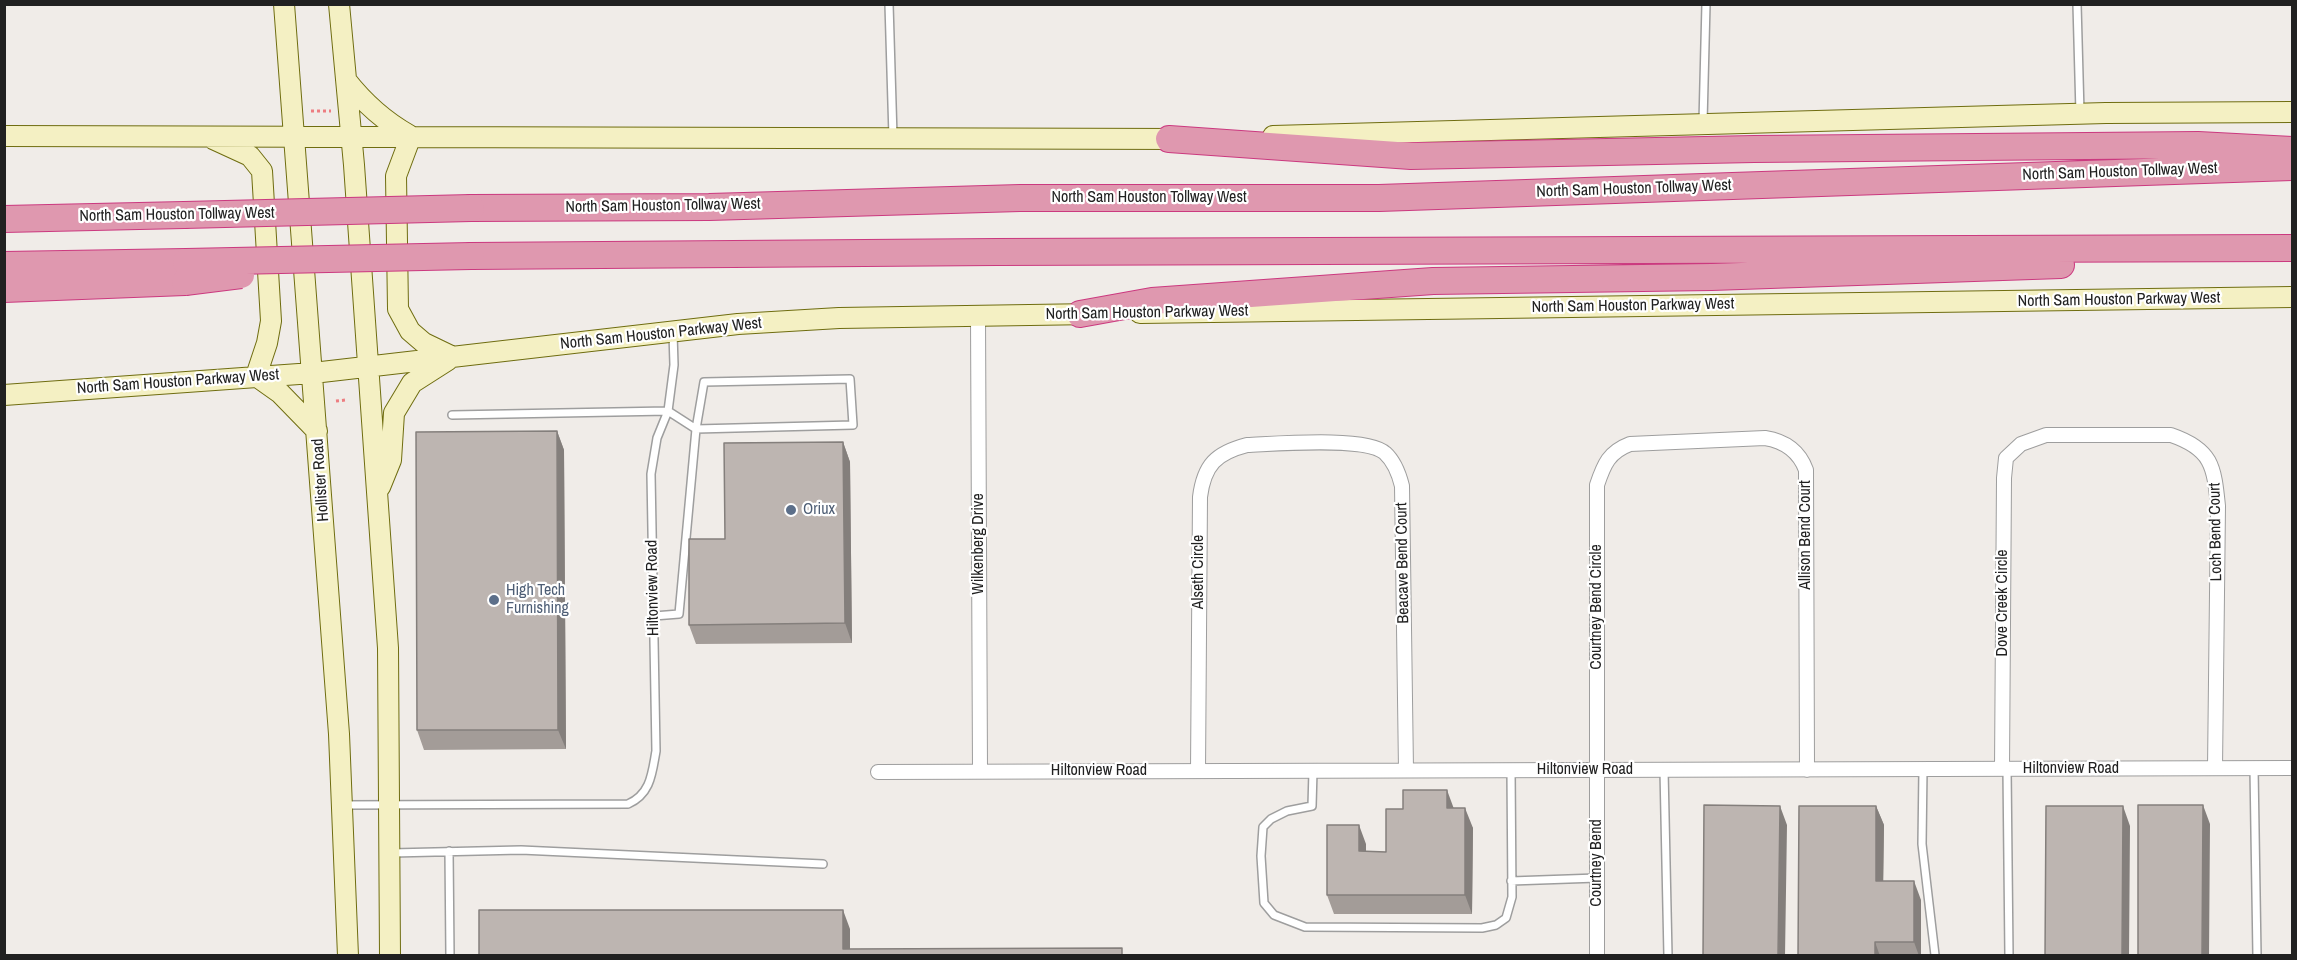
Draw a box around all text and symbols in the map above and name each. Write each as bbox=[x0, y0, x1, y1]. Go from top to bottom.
street label: North Sam Houston Tollway West bbox=[2022, 159, 2218, 185]
street label: North Sam Houston Tollway West bbox=[1536, 176, 1732, 202]
street label: North Sam Houston Tollway West bbox=[1051, 188, 1247, 208]
street label: North Sam Houston Tollway West bbox=[565, 195, 761, 217]
street label: North Sam Houston Tollway West bbox=[79, 204, 275, 226]
street label: North Sam Houston Parkway West bbox=[2018, 289, 2220, 311]
street label: North Sam Houston Parkway West bbox=[1532, 295, 1734, 317]
street label: North Sam Houston Parkway West bbox=[1046, 302, 1248, 324]
street label: North Sam Houston Parkway West bbox=[559, 314, 763, 354]
street label: North Sam Houston Parkway West bbox=[76, 365, 280, 399]
street label: Hollister Road bbox=[309, 438, 333, 522]
street label: Allison Bend Court bbox=[1796, 480, 1816, 590]
street label: Loch Bend Court bbox=[2206, 483, 2226, 581]
street label: Wilkenberg Drive bbox=[969, 493, 989, 595]
place label: Oriux bbox=[803, 500, 835, 520]
street label: Beacave Bend Court bbox=[1392, 502, 1414, 624]
marker: Oriux bbox=[784, 503, 798, 517]
street label: Alseth Circle bbox=[1189, 535, 1209, 609]
street label: Hiltonview Road bbox=[643, 540, 663, 636]
street label: Courtney Bend Circle bbox=[1587, 544, 1607, 670]
street label: Dove Creek Circle bbox=[1993, 549, 2013, 657]
place label: High Tech Furnishing bbox=[506, 581, 569, 619]
marker: High Tech Furnishing bbox=[487, 593, 501, 607]
street label: Hiltonview Road bbox=[2023, 759, 2119, 779]
street label: Hiltonview Road bbox=[1537, 760, 1633, 780]
street label: Hiltonview Road bbox=[1051, 761, 1147, 781]
street label: Courtney Bend bbox=[1587, 819, 1607, 907]

